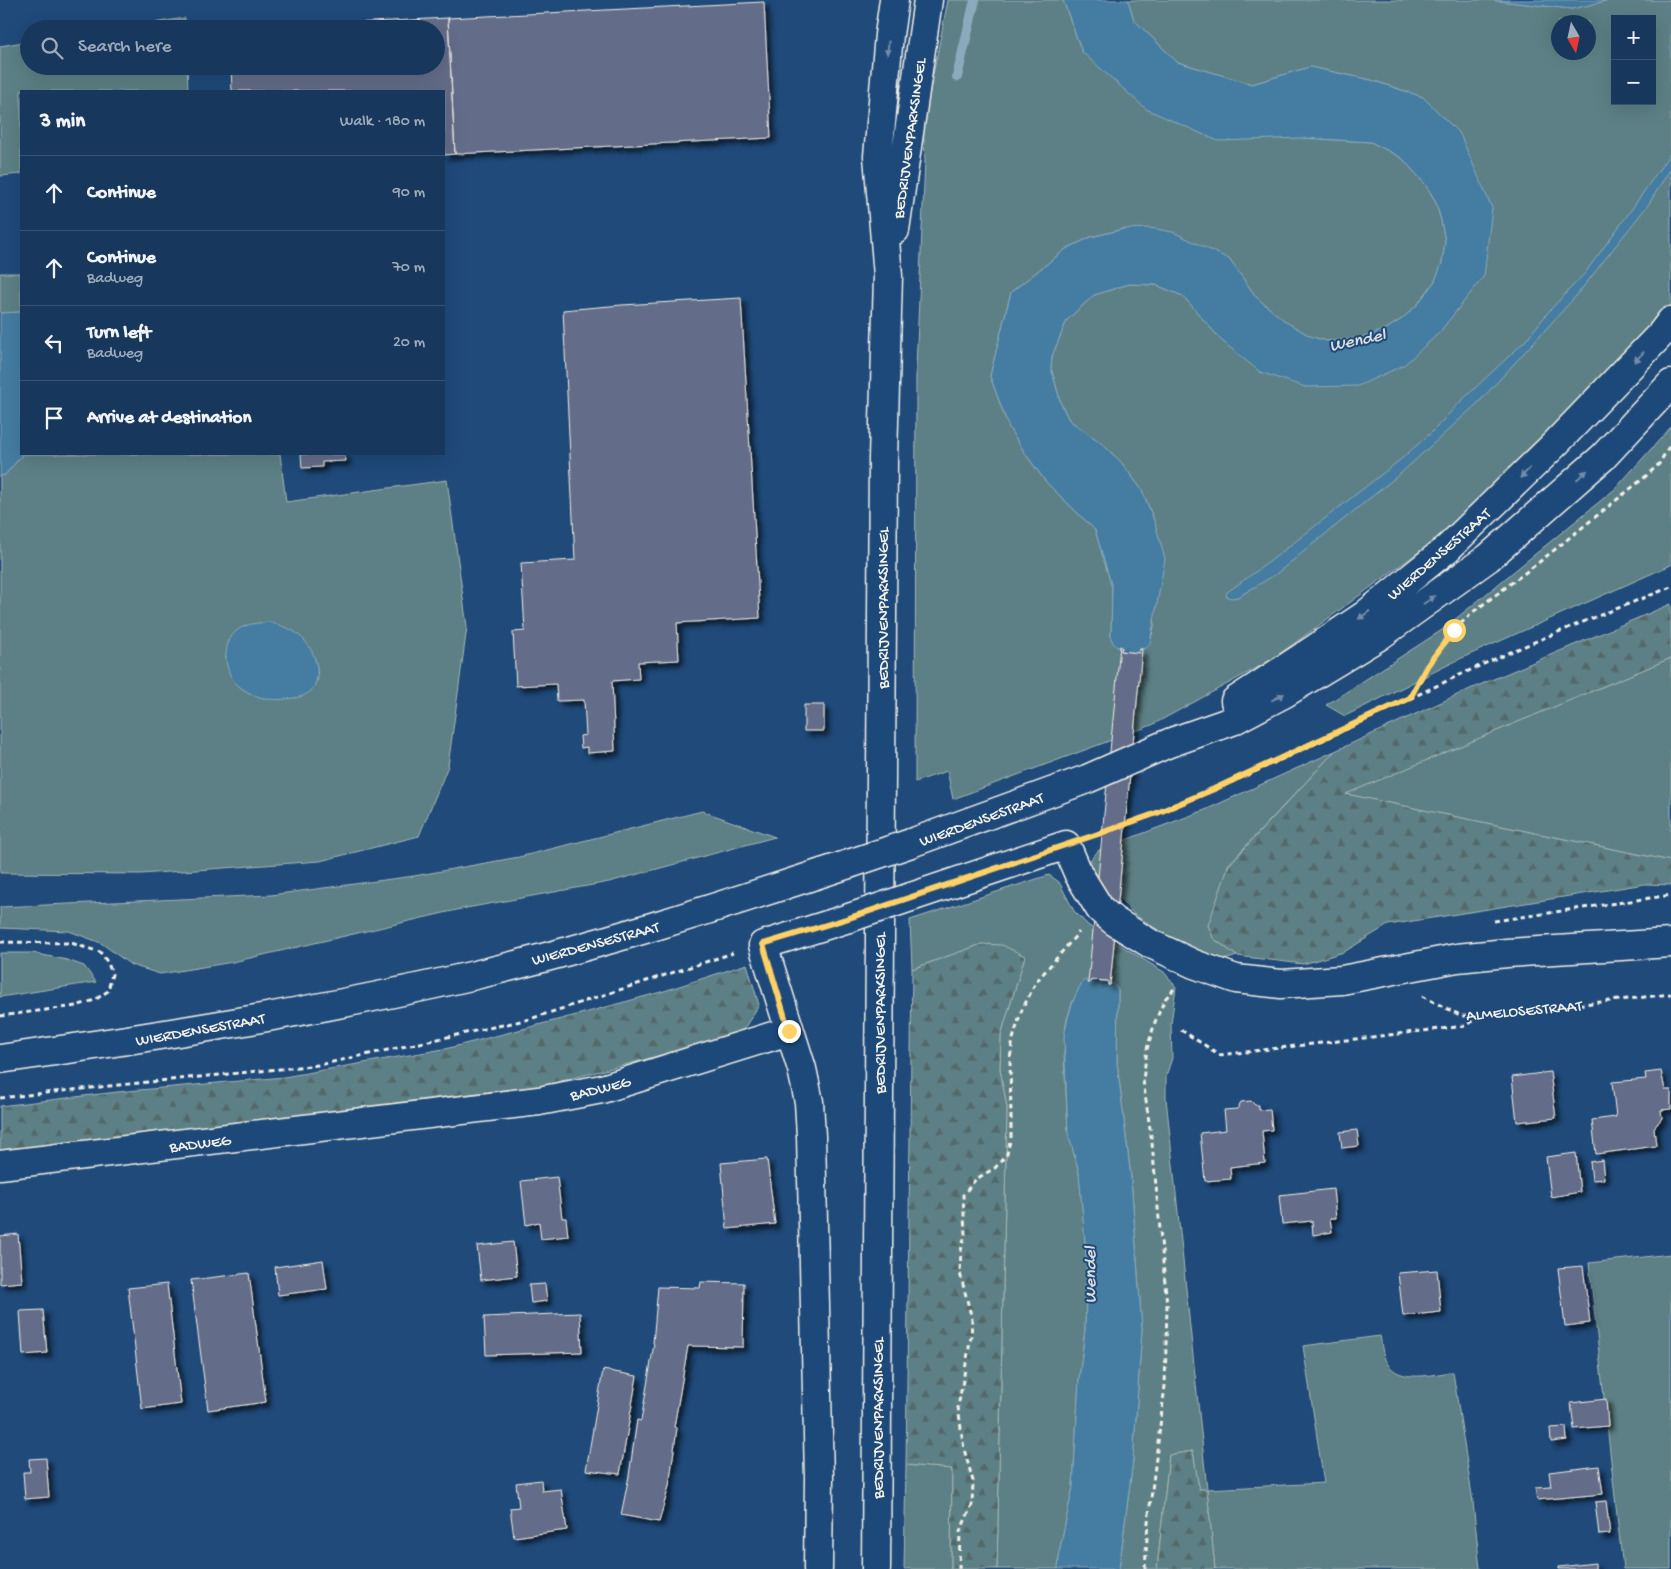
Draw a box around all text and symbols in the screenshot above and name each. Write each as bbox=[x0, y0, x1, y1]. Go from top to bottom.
north arrow bbox=[1551, 15, 1596, 60]
map controls bbox=[1611, 15, 1656, 105]
button: + bbox=[1611, 15, 1656, 60]
search box bbox=[20, 20, 445, 75]
icon: search bbox=[38, 34, 66, 62]
text: Search here bbox=[78, 36, 172, 59]
one-way arrow bbox=[884, 41, 892, 57]
street label: BEDRIJVENPARKSINGEL bbox=[891, 56, 932, 221]
button: − bbox=[1611, 60, 1656, 105]
text: 3 min bbox=[40, 110, 85, 135]
text: Walk · 180 m bbox=[340, 113, 425, 132]
icon: ahead bbox=[40, 179, 68, 207]
text: Continue bbox=[87, 182, 156, 205]
text: 90 m bbox=[393, 184, 425, 203]
text: Continue bbox=[87, 247, 156, 270]
icon: ahead bbox=[40, 254, 68, 282]
text: 70 m bbox=[392, 259, 425, 278]
text: Badweg bbox=[87, 270, 143, 289]
text: Turn left bbox=[87, 322, 151, 345]
water label: Wendel bbox=[1327, 325, 1389, 358]
icon: left bbox=[40, 329, 68, 357]
text: 20 m bbox=[393, 334, 425, 353]
text: Badweg bbox=[87, 345, 143, 364]
one-way arrow bbox=[1633, 351, 1645, 363]
icon: arrive bbox=[40, 404, 68, 432]
text: Arrive at destination bbox=[87, 407, 251, 430]
one-way arrow bbox=[1520, 467, 1532, 479]
one-way arrow bbox=[1575, 469, 1587, 481]
street label: WIERDENSESTRAAT bbox=[1385, 505, 1497, 606]
street label: BEDRIJVENPARKSINGEL bbox=[876, 526, 895, 690]
one-way arrow bbox=[1422, 595, 1436, 605]
one-way arrow bbox=[1357, 610, 1371, 620]
route start bbox=[1443, 619, 1466, 642]
one-way arrow bbox=[1270, 693, 1285, 701]
street label: WIERDENSESTRAAT bbox=[917, 790, 1048, 853]
street label: WIERDENSESTRAAT bbox=[530, 919, 662, 972]
street label: BEDRIJVENPARKSINGEL bbox=[873, 931, 892, 1095]
street label: ALMELOSESTRAAT bbox=[1466, 998, 1584, 1027]
street label: WIERDENSESTRAAT bbox=[134, 1011, 268, 1052]
route end bbox=[778, 1020, 801, 1043]
street label: BADWEG bbox=[568, 1073, 634, 1107]
street label: BADWEG bbox=[168, 1132, 233, 1159]
water label: Wendel bbox=[1081, 1245, 1102, 1303]
street label: BEDRIJVENPARKSINGEL bbox=[871, 1336, 890, 1500]

